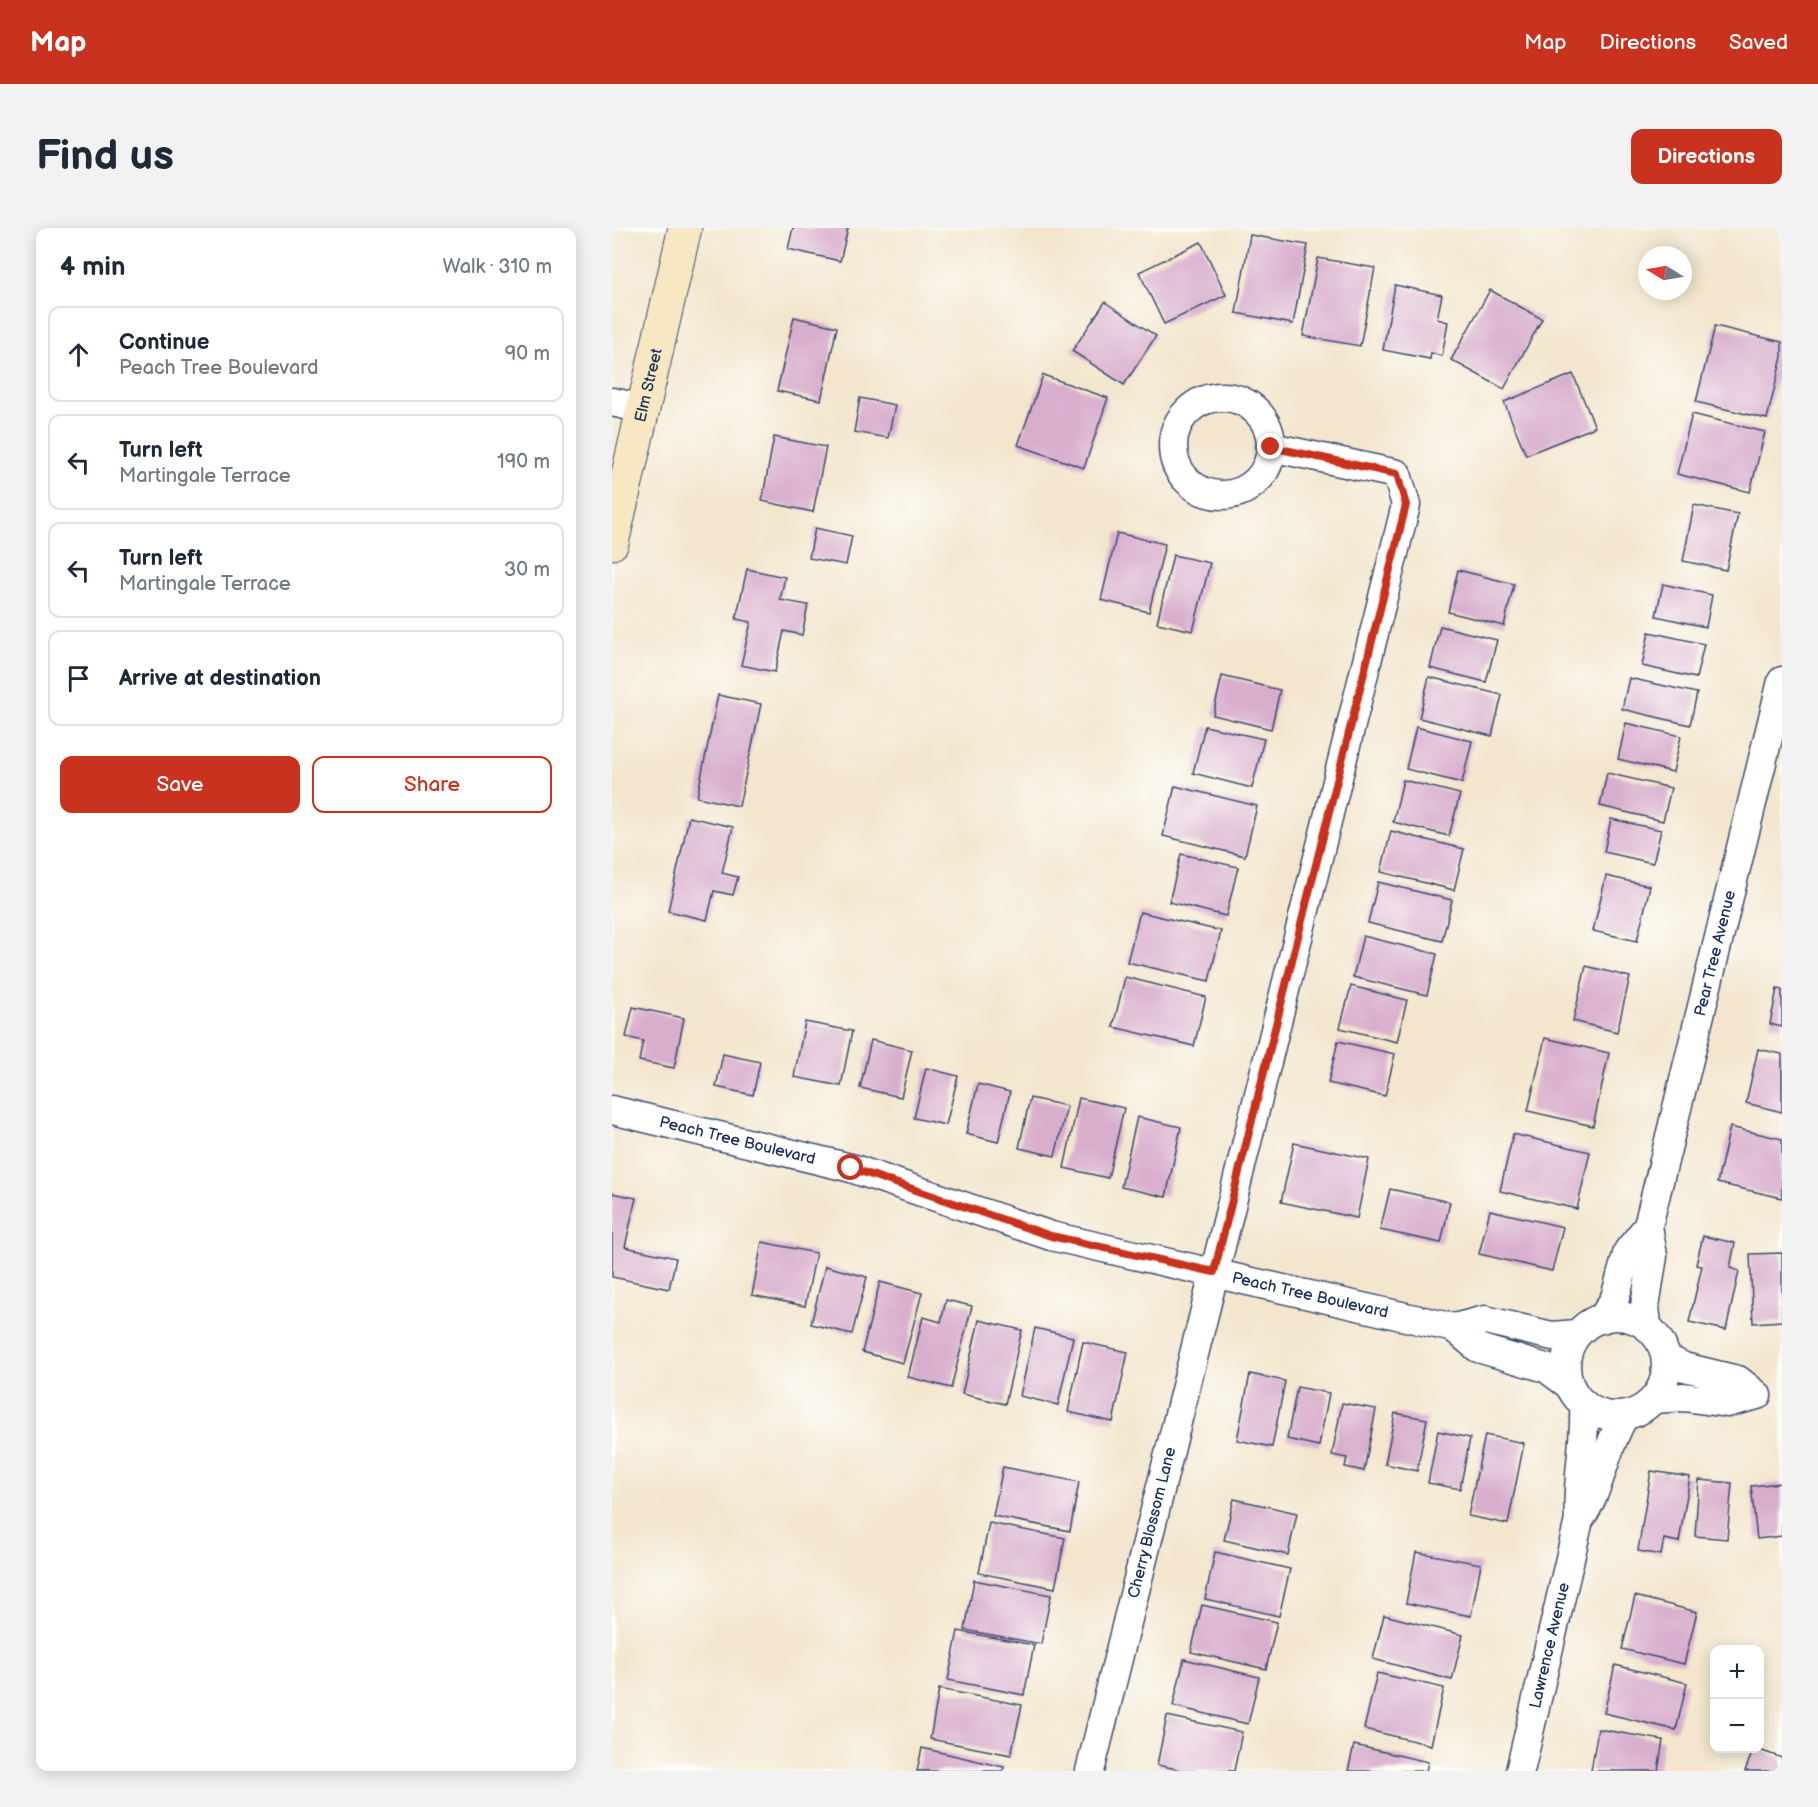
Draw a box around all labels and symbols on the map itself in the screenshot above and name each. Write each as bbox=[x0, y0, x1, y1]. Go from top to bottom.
north arrow bbox=[1638, 246, 1692, 300]
street label: Elm Street bbox=[631, 346, 666, 424]
route end bbox=[1257, 433, 1283, 459]
street label: Pear Tree Avenue bbox=[1690, 888, 1740, 1018]
street label: Peach Tree Boulevard bbox=[657, 1112, 817, 1168]
route start bbox=[837, 1154, 863, 1180]
street label: Peach Tree Boulevard bbox=[1230, 1268, 1390, 1322]
street label: Cherry Blossom Lane bbox=[1124, 1445, 1180, 1600]
street label: Lawrence Avenue bbox=[1526, 1580, 1574, 1710]

